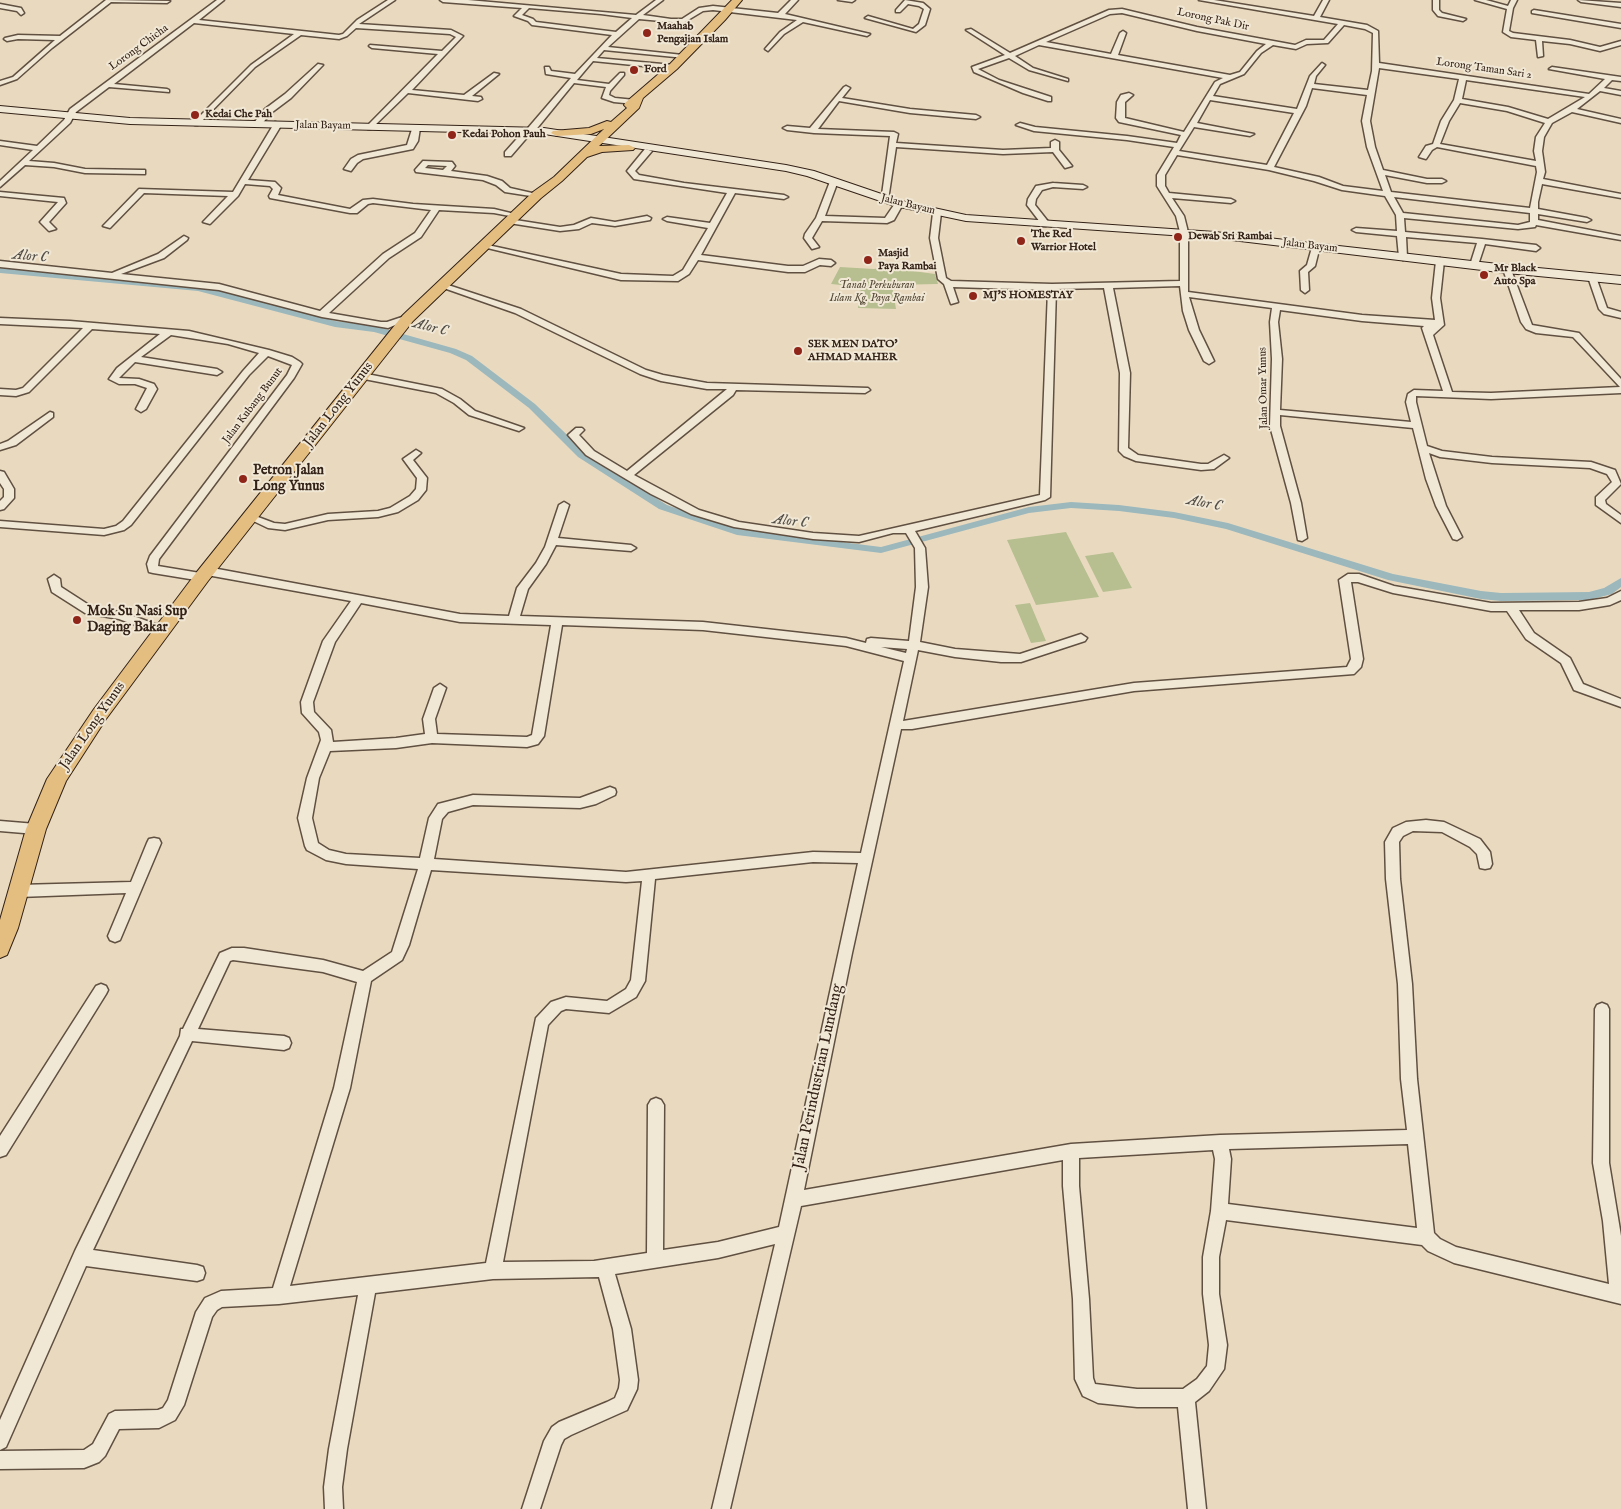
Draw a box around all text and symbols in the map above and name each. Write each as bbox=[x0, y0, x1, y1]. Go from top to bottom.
street label: Lorong Pak Dir bbox=[1176, 6, 1250, 34]
place label: Maahab Pengajian Islam bbox=[657, 20, 728, 46]
street label: Lorong Chicha bbox=[107, 22, 171, 74]
marker: Maahab Pengajian Islam bbox=[641, 27, 653, 39]
street label: Lorong Taman Sari 2 bbox=[1435, 56, 1533, 82]
place label: Ford bbox=[644, 63, 667, 77]
marker: Ford bbox=[628, 64, 640, 76]
place label: Kedai Che Pah bbox=[205, 108, 272, 122]
marker: Kedai Che Pah bbox=[189, 109, 201, 121]
street label: Jalan Bayam bbox=[295, 119, 351, 133]
place label: Kedai Pohon Pauh bbox=[462, 128, 546, 142]
marker: Kedai Pohon Pauh bbox=[446, 129, 458, 141]
street label: Jalan Bayam bbox=[879, 192, 937, 218]
place label: The Red Warrior Hotel bbox=[1031, 228, 1096, 254]
place label: Dewab Sri Rambai bbox=[1188, 230, 1272, 244]
marker: Dewab Sri Rambai bbox=[1172, 231, 1184, 243]
marker: The Red Warrior Hotel bbox=[1015, 235, 1027, 247]
street label: Jalan Bayam bbox=[1282, 236, 1338, 256]
water label: Alor C bbox=[12, 247, 48, 267]
place label: Masjid Paya Rambai bbox=[878, 247, 937, 273]
marker: Masjid Paya Rambai bbox=[862, 254, 874, 266]
place label: Mr Black Auto Spa bbox=[1494, 262, 1536, 288]
marker: Mr Black Auto Spa bbox=[1478, 269, 1490, 281]
park label: Tanah Perkuburan Islam Kg. Paya Rambai bbox=[830, 279, 924, 305]
place label: MJ'S HOMESTAY bbox=[983, 289, 1073, 303]
marker: MJ'S HOMESTAY bbox=[967, 290, 979, 302]
water label: Alor C bbox=[411, 315, 449, 341]
place label: SEK MEN DATO' AHMAD MAHER bbox=[808, 338, 897, 364]
marker: SEK MEN DATO' AHMAD MAHER bbox=[792, 345, 804, 357]
street label: Jalan Omar Yunus bbox=[1257, 347, 1271, 429]
street label: Jalan Long Yunus bbox=[301, 359, 377, 451]
street label: Jalan Kubang Bunut bbox=[220, 365, 286, 447]
place label: Petron Jalan Long Yunus bbox=[253, 463, 324, 496]
marker: Petron Jalan Long Yunus bbox=[237, 473, 249, 485]
water label: Alor C bbox=[1185, 492, 1223, 516]
water label: Alor C bbox=[771, 511, 809, 533]
place label: Mok Su Nasi Sup Daging Bakar bbox=[87, 604, 187, 636]
marker: Mok Su Nasi Sup Daging Bakar bbox=[71, 614, 83, 626]
street label: Jalan Long Yunus bbox=[57, 679, 129, 773]
street label: Jalan Perindustrian Lundang bbox=[790, 982, 848, 1172]

